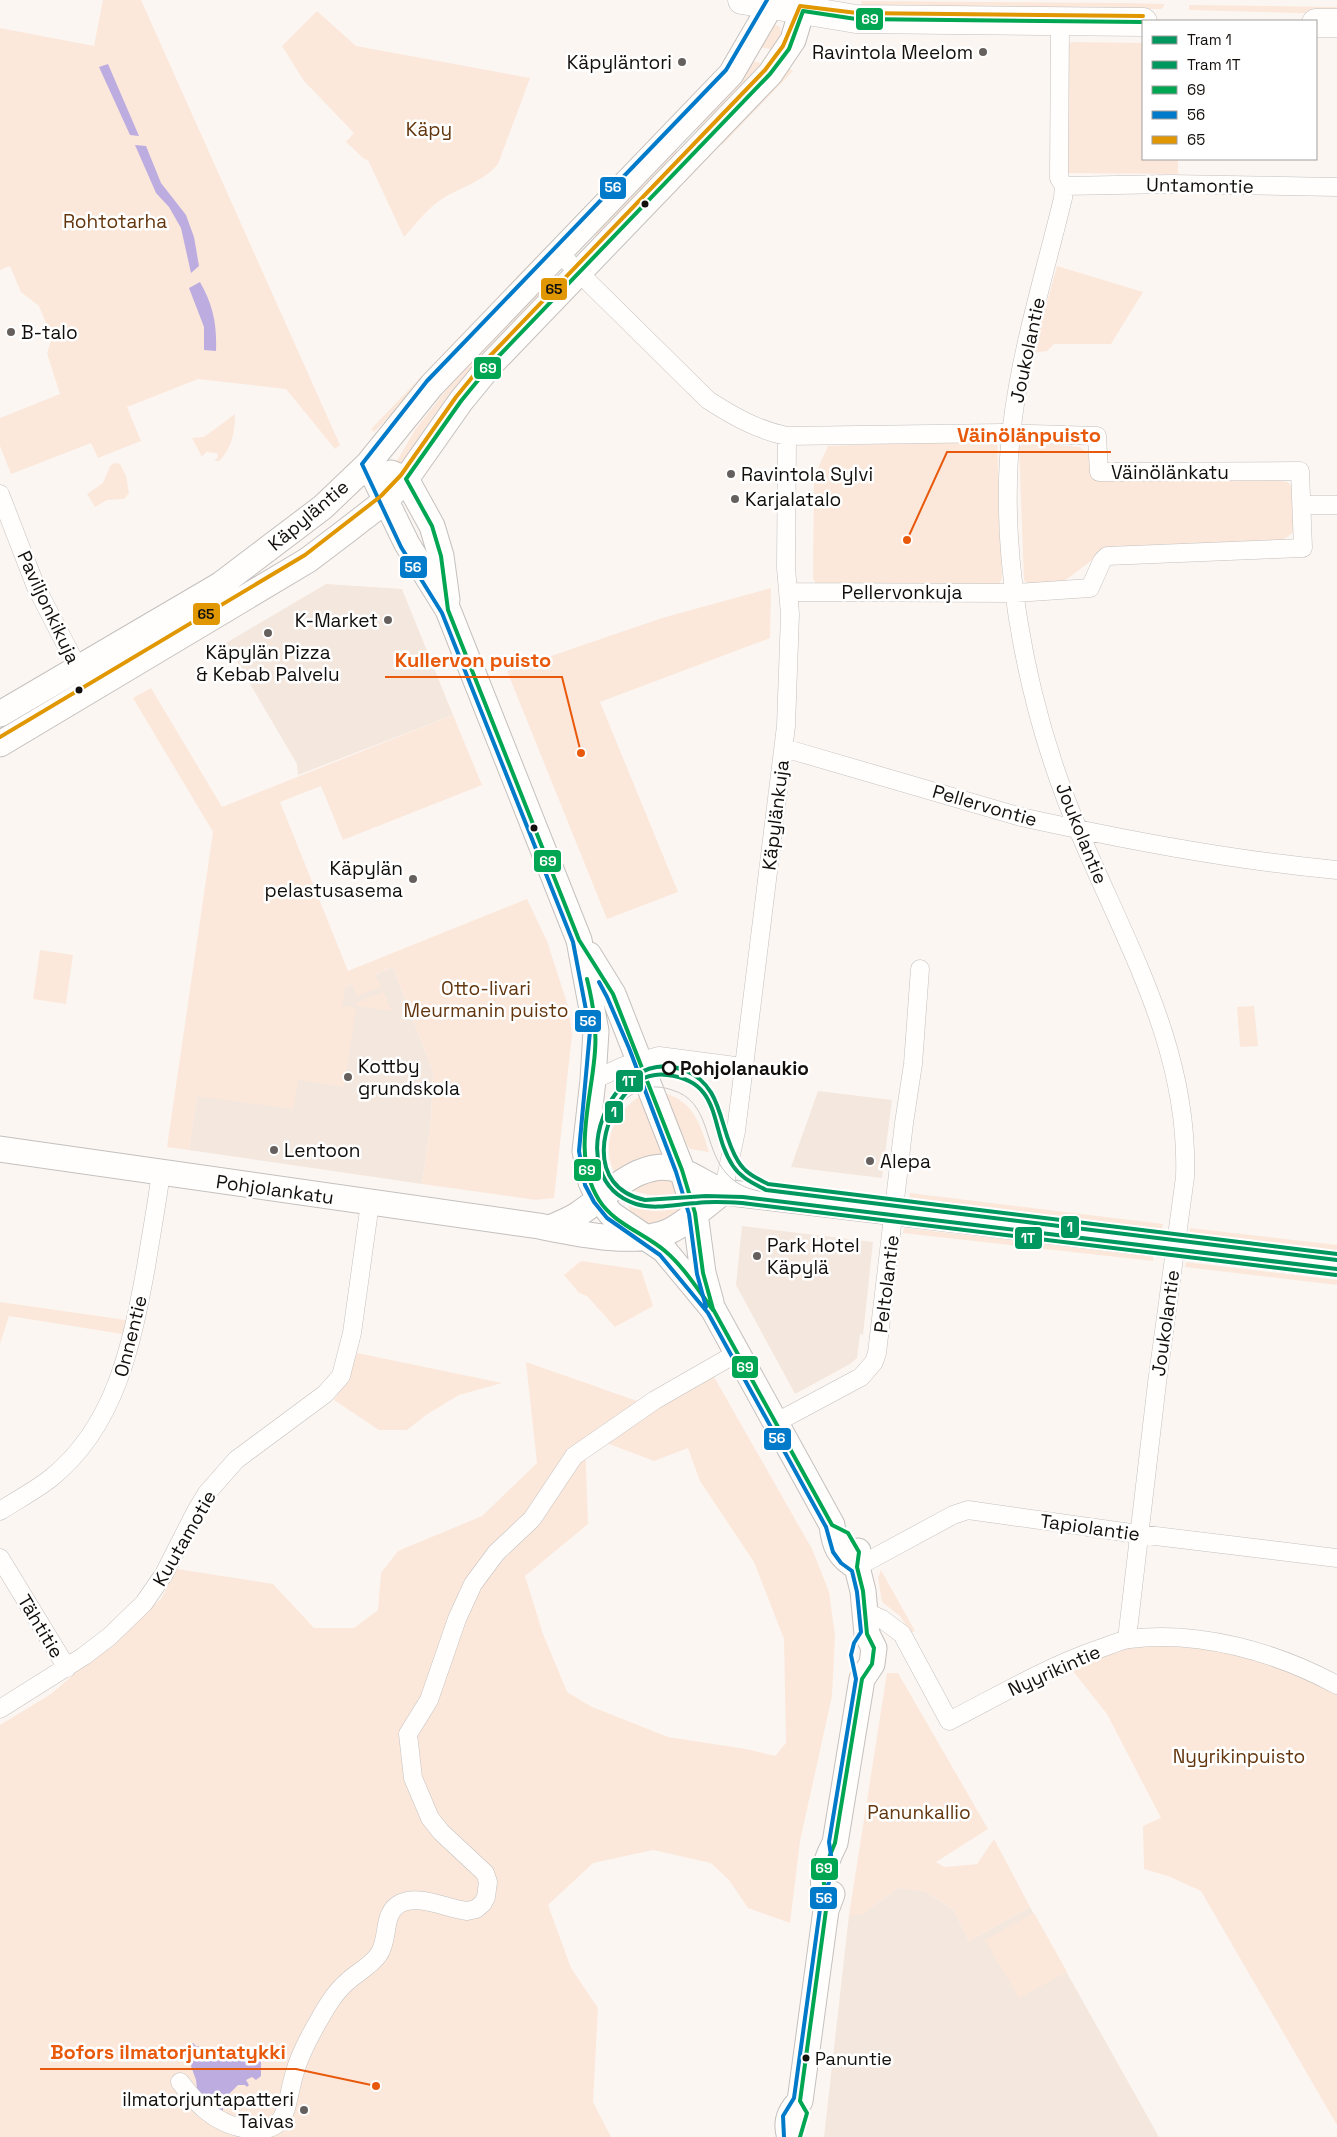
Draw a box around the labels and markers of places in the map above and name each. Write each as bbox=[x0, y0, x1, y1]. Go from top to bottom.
place label: Ravintola Meelom bbox=[812, 40, 973, 65]
marker: Ravintola Meelom bbox=[977, 46, 989, 58]
place label: Käpyläntori bbox=[567, 50, 672, 75]
marker: Käpyläntori bbox=[676, 56, 688, 68]
unlabelled marker bbox=[640, 199, 650, 209]
place label: B-talo bbox=[21, 320, 78, 345]
marker: B-talo bbox=[5, 326, 17, 338]
callout: Väinölänpuisto bbox=[947, 417, 1111, 452]
place label: Ravintola Sylvi bbox=[741, 462, 873, 487]
marker: Ravintola Sylvi bbox=[725, 468, 737, 480]
place label: Karjalatalo bbox=[745, 487, 841, 512]
marker: Karjalatalo bbox=[729, 493, 741, 505]
place label: K-Market bbox=[295, 608, 378, 633]
marker: K-Market bbox=[382, 614, 394, 626]
marker: Käpylän Pizza & Kebab Palvelu bbox=[262, 627, 274, 639]
place label: Käpylän Pizza & Kebab Palvelu bbox=[196, 640, 340, 687]
callout: Kullervon puisto bbox=[385, 642, 562, 677]
unlabelled marker bbox=[74, 685, 84, 695]
unlabelled marker bbox=[529, 823, 539, 833]
place label: Käpylän pelastusasema bbox=[265, 856, 403, 903]
marker: Käpylän pelastusasema bbox=[407, 873, 419, 885]
place label: Kottby grundskola bbox=[358, 1054, 460, 1101]
place label: Pohjolanaukio bbox=[680, 1056, 809, 1081]
marker: Pohjolanaukio bbox=[662, 1061, 676, 1075]
marker: Kottby grundskola bbox=[342, 1071, 354, 1083]
place label: Lentoon bbox=[284, 1138, 360, 1163]
marker: Lentoon bbox=[268, 1144, 280, 1156]
place label: Alepa bbox=[880, 1149, 931, 1174]
marker: Alepa bbox=[864, 1155, 876, 1167]
place label: Park Hotel Käpylä bbox=[767, 1233, 860, 1280]
marker: Park Hotel Käpylä bbox=[751, 1250, 763, 1262]
callout: Bofors ilmatorjuntatykki bbox=[40, 2034, 296, 2069]
place label: Panuntie bbox=[815, 2047, 892, 2070]
marker: Panuntie bbox=[801, 2053, 811, 2063]
place label: ilmatorjuntapatteri Taivas bbox=[122, 2087, 294, 2134]
marker: ilmatorjuntapatteri Taivas bbox=[298, 2104, 310, 2116]

